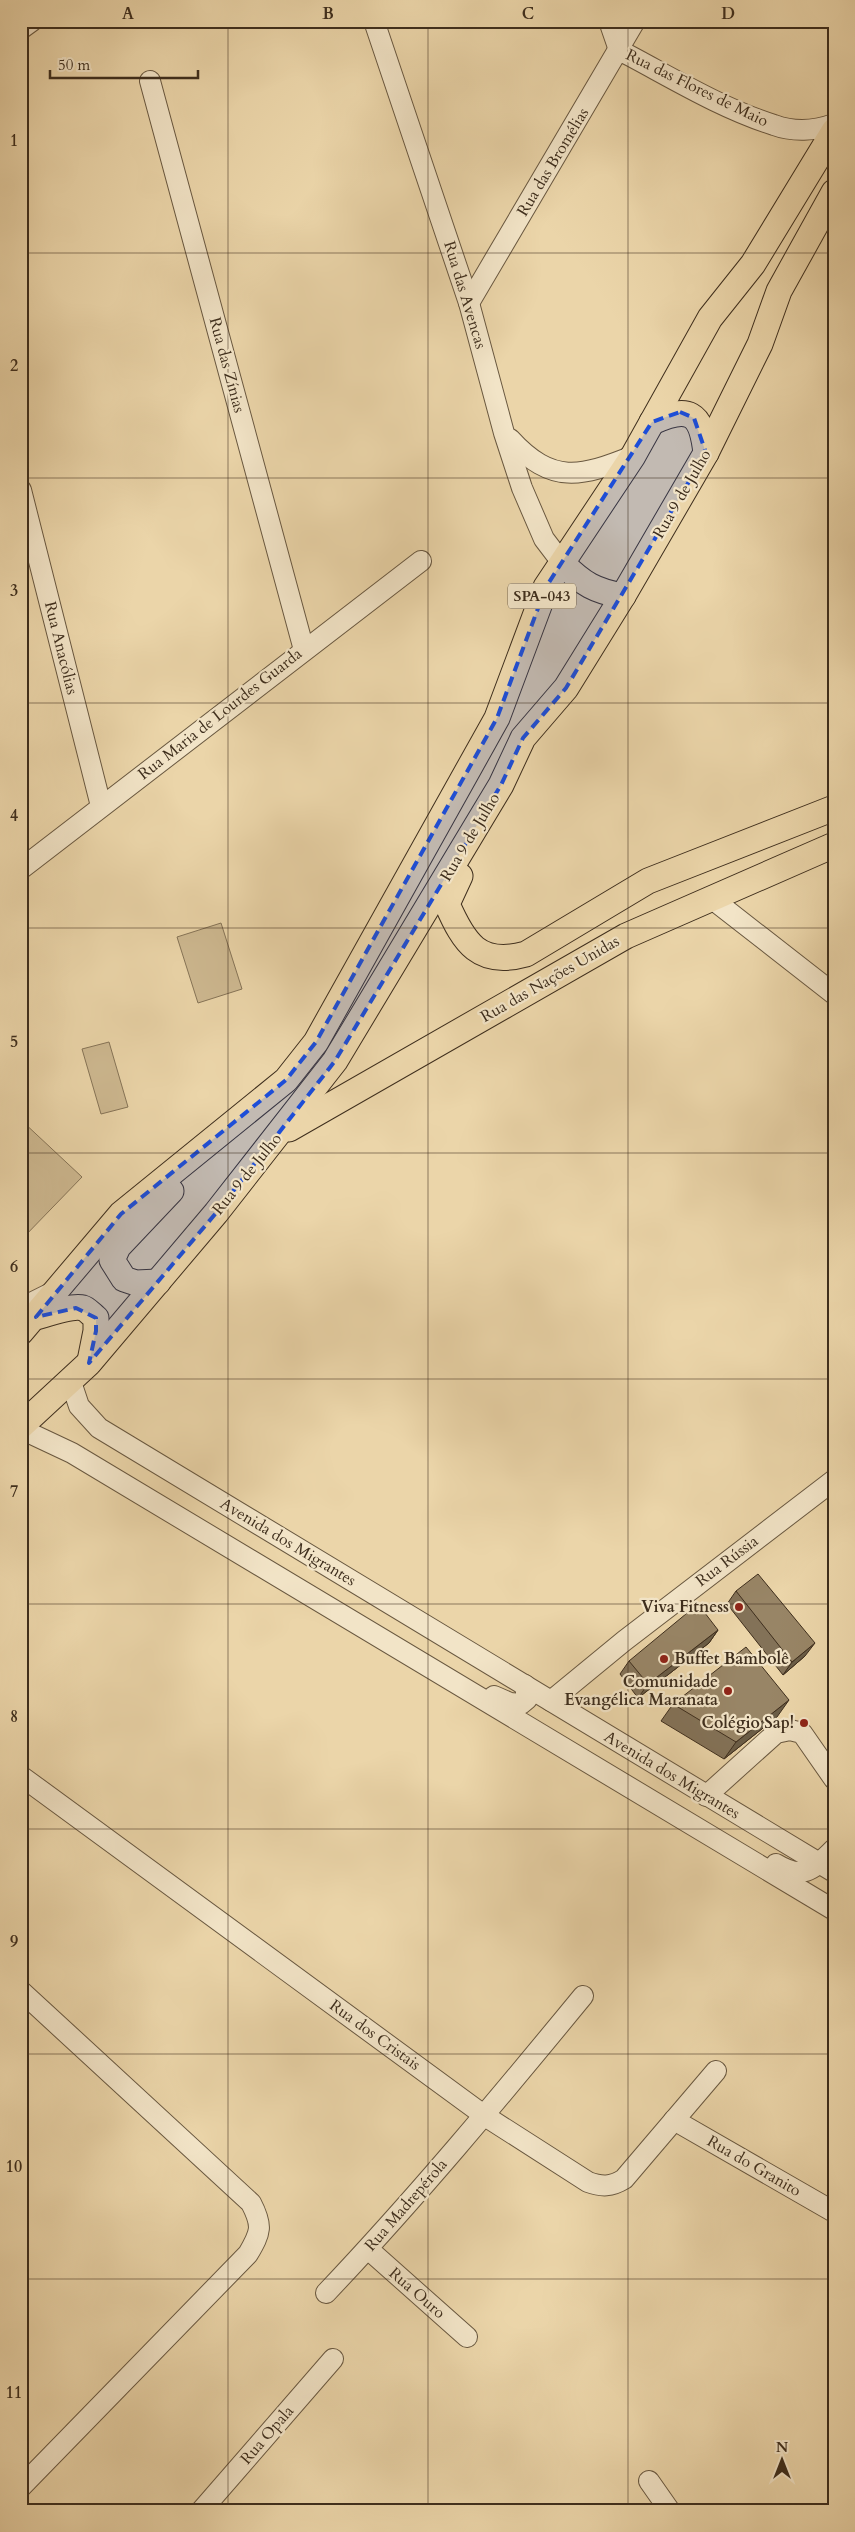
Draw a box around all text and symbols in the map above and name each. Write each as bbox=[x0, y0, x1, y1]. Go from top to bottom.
text: A bbox=[122, 3, 134, 25]
text: B bbox=[322, 3, 334, 25]
text: C bbox=[522, 3, 534, 25]
text: D bbox=[721, 3, 735, 25]
street label: Rua das Flores de Maio bbox=[622, 44, 772, 132]
scale bar bbox=[50, 48, 198, 80]
text: 50 m bbox=[58, 55, 90, 75]
street label: Rua das Bromélias bbox=[512, 104, 594, 220]
text: 1 bbox=[10, 130, 18, 152]
street label: Rua das Avencas bbox=[438, 238, 492, 352]
street label: Rua das Zínias bbox=[204, 315, 250, 415]
text: 2 bbox=[10, 355, 18, 377]
street label: Rua 9 de Julho bbox=[648, 445, 717, 543]
text: 3 bbox=[10, 580, 18, 602]
road number: SPA-043 bbox=[508, 584, 576, 608]
street label: Rua Anacólias bbox=[39, 599, 83, 697]
street label: Rua Maria de Lourdes Guarda bbox=[133, 643, 307, 785]
street label: Rua 9 de Julho bbox=[435, 788, 505, 885]
text: 4 bbox=[10, 805, 18, 827]
street label: Rua das Nações Unidas bbox=[477, 930, 623, 1028]
text: 5 bbox=[10, 1031, 18, 1053]
street label: Rua 9 de Julho bbox=[207, 1128, 287, 1220]
text: 6 bbox=[10, 1256, 18, 1278]
text: 7 bbox=[10, 1481, 18, 1503]
street label: Avenida dos Migrantes bbox=[216, 1493, 360, 1591]
street label: Rua Rússia bbox=[691, 1530, 763, 1592]
place label: Viva Fitness bbox=[641, 1596, 729, 1618]
marker: Viva Fitness bbox=[733, 1601, 745, 1613]
place label: Buffet Bambolê bbox=[674, 1648, 789, 1670]
marker: Buffet Bambolê bbox=[658, 1653, 670, 1665]
place label: Comunidade Evangélica Maranata bbox=[564, 1671, 718, 1711]
marker: Comunidade Evangélica Maranata bbox=[722, 1685, 734, 1697]
text: 8 bbox=[10, 1706, 18, 1728]
place label: Colégio Sap! bbox=[702, 1712, 794, 1734]
marker: Colégio Sap! bbox=[798, 1717, 810, 1729]
street label: Avenida dos Migrantes bbox=[600, 1726, 744, 1824]
text: 9 bbox=[10, 1931, 18, 1953]
street label: Rua dos Cristais bbox=[325, 1994, 425, 2076]
street label: Rua do Granito bbox=[703, 2130, 805, 2202]
street label: Rua Madrepérola bbox=[360, 2154, 452, 2256]
text: 10 bbox=[6, 2156, 22, 2178]
street label: Rua Ouro bbox=[384, 2262, 450, 2324]
text: 11 bbox=[6, 2382, 22, 2404]
street label: Rua Opala bbox=[235, 2401, 299, 2469]
north arrow bbox=[758, 2434, 808, 2484]
text: N bbox=[776, 2438, 788, 2457]

